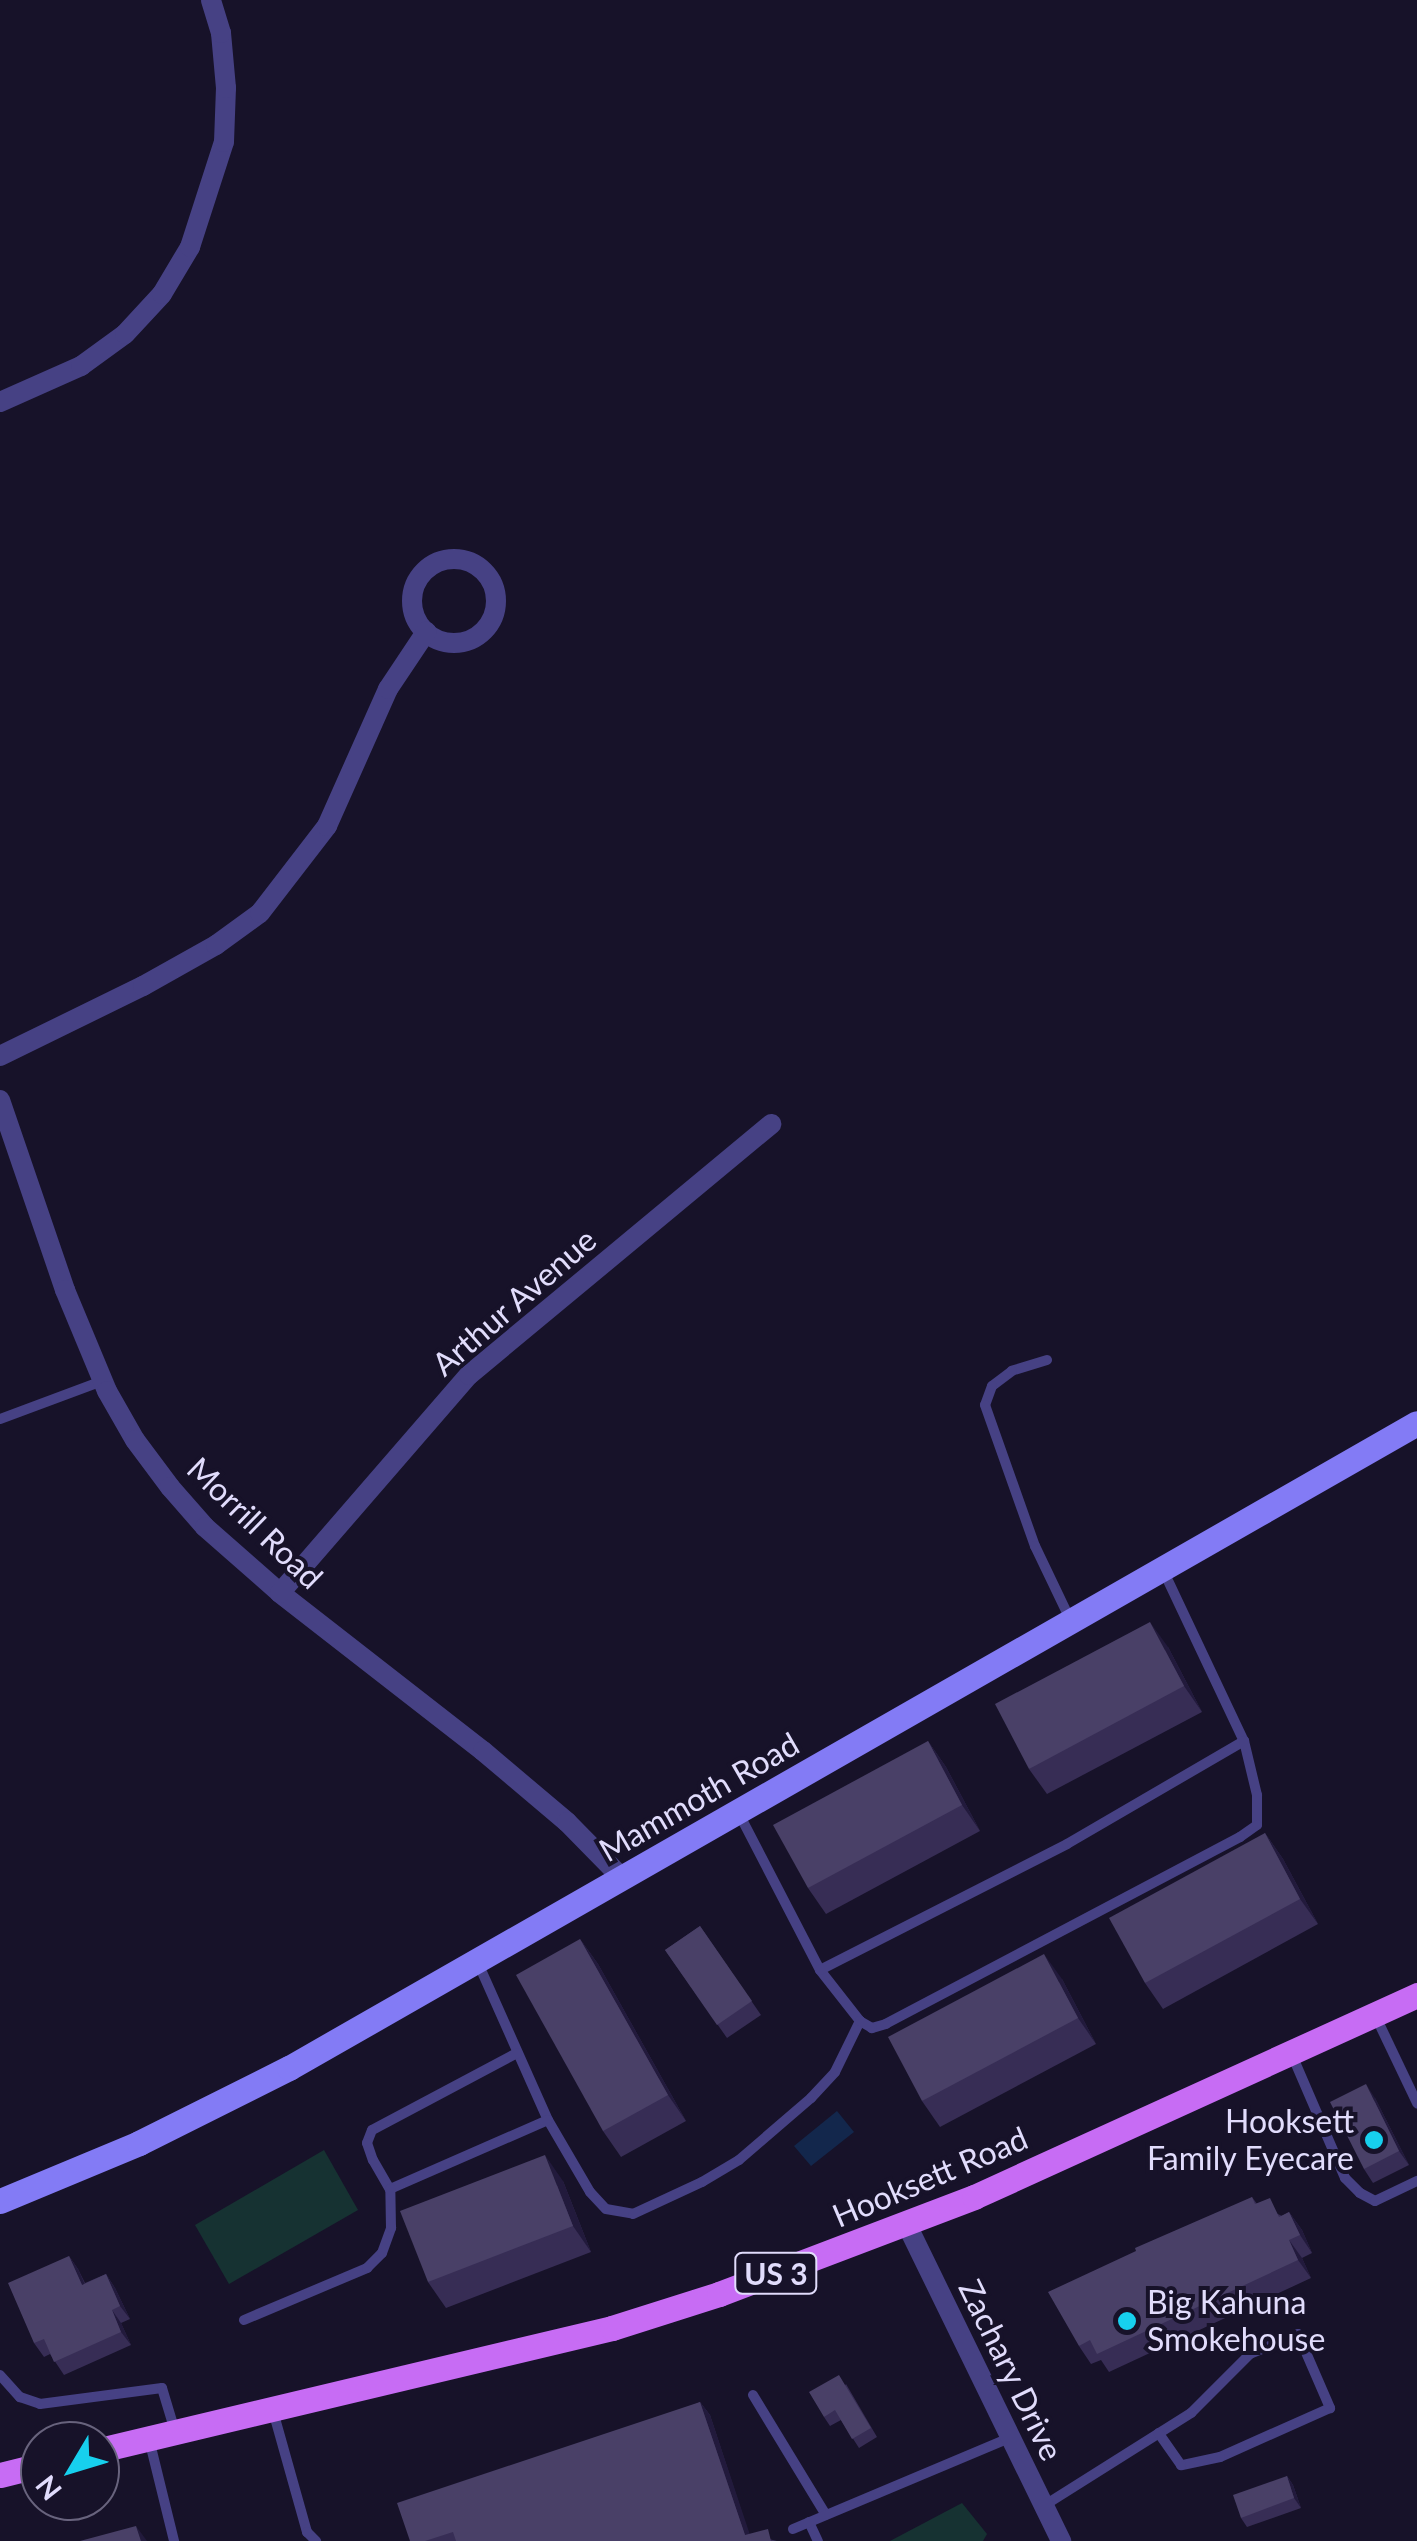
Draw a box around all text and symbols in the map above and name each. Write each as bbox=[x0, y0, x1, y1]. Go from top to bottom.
street label: Arthur Avenue bbox=[424, 1220, 604, 1384]
street label: Morrill Road bbox=[180, 1449, 330, 1597]
street label: Mammoth Road bbox=[592, 1724, 806, 1870]
place label: Hooksett Family Eyecare bbox=[1146, 2103, 1354, 2178]
street label: Hooksett Road bbox=[827, 2119, 1033, 2235]
marker: Hooksett Family Eyecare bbox=[1363, 2129, 1385, 2151]
road number: US 3 bbox=[734, 2248, 818, 2298]
street label: Zachary Drive bbox=[951, 2273, 1071, 2467]
place label: Big Kahuna Smokehouse bbox=[1147, 2284, 1325, 2359]
marker: Big Kahuna Smokehouse bbox=[1116, 2310, 1138, 2332]
north arrow bbox=[20, 2421, 120, 2521]
text: N bbox=[28, 2469, 68, 2507]

